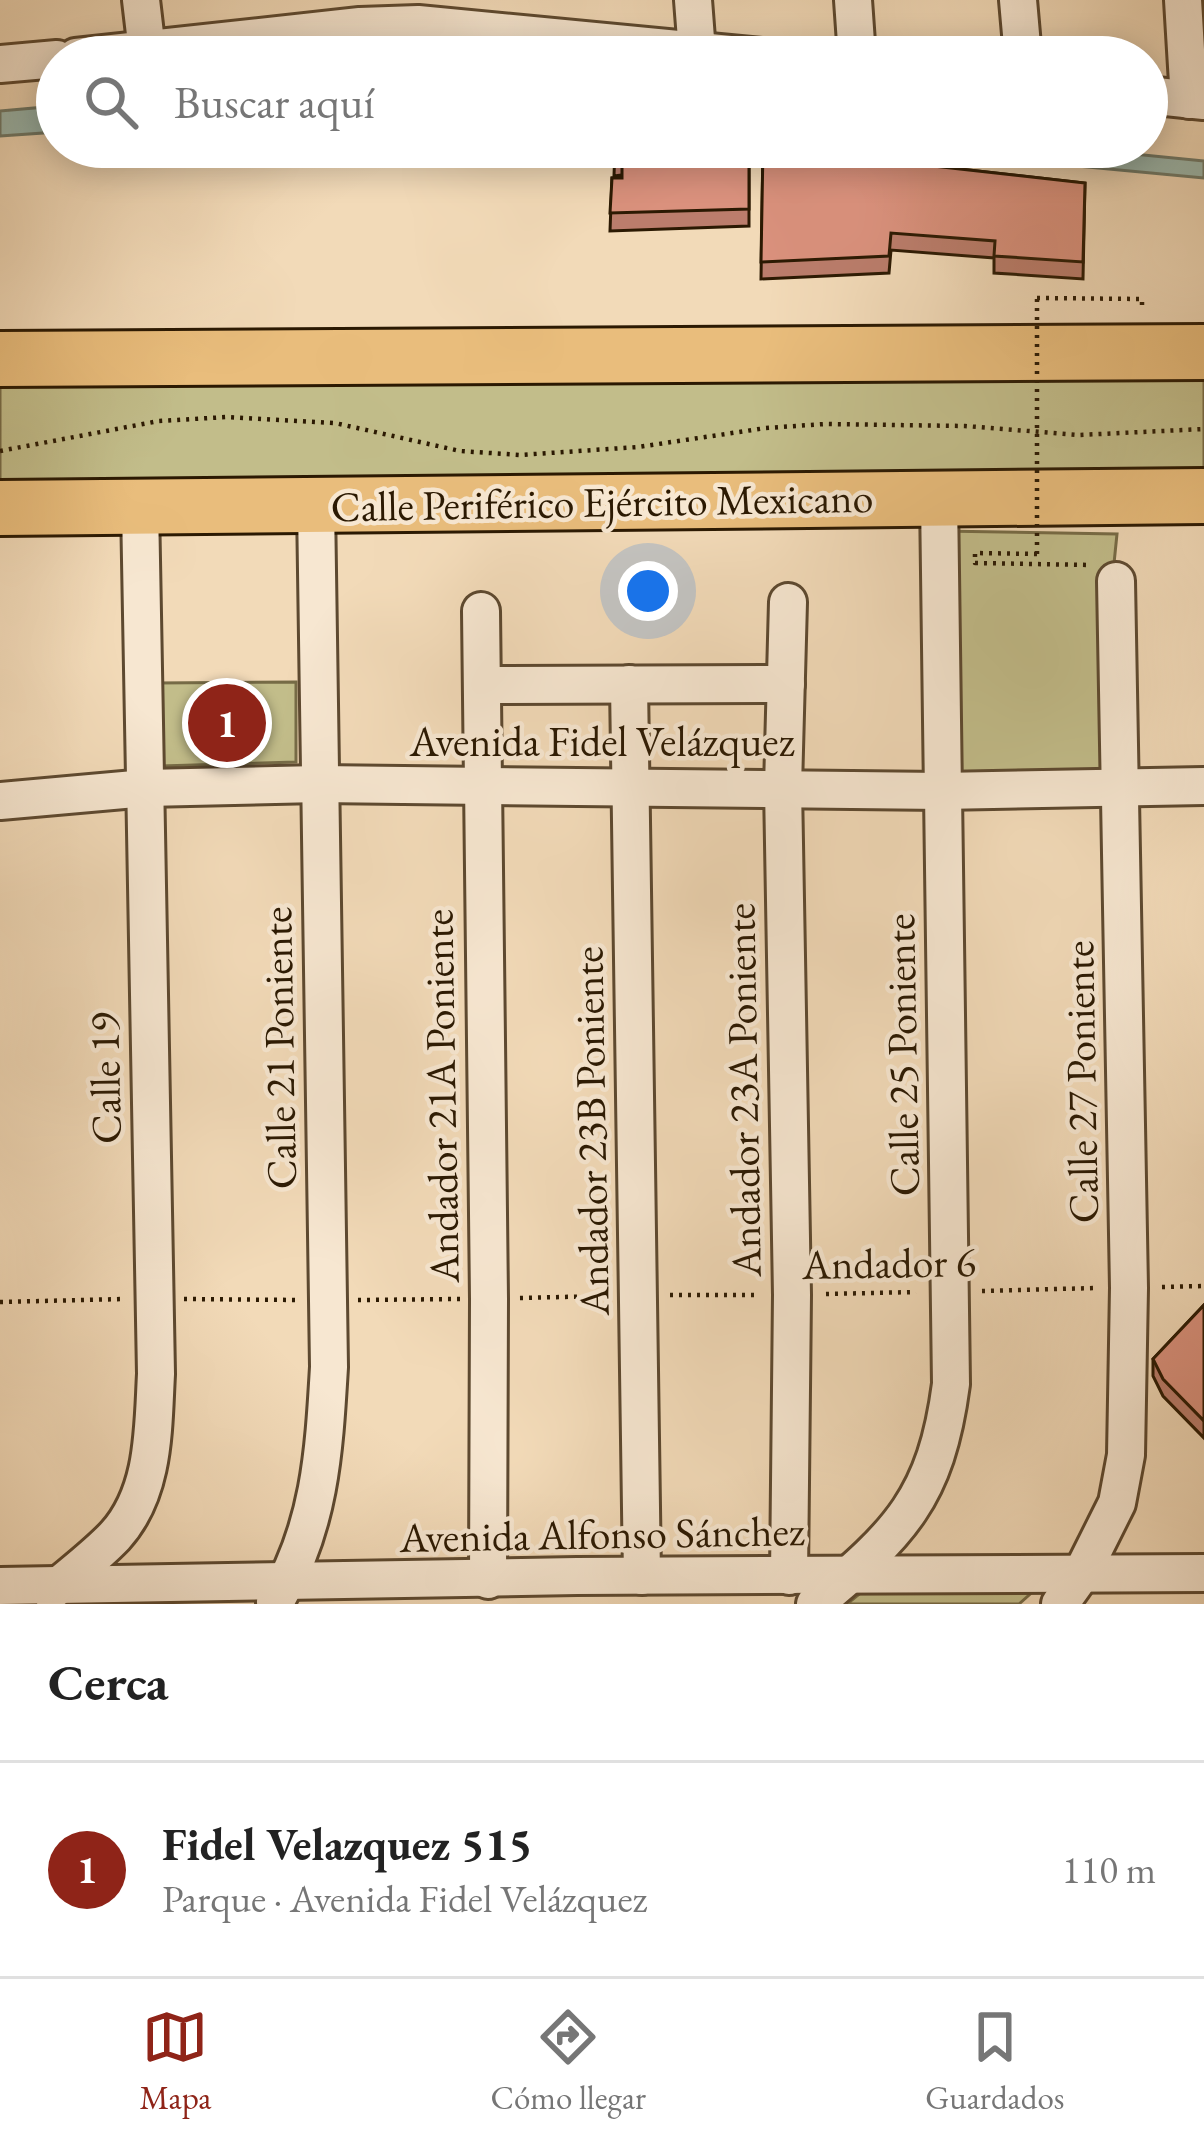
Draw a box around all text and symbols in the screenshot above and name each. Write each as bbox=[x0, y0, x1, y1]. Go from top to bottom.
search box bbox=[36, 36, 1168, 168]
icon: search bbox=[78, 69, 144, 135]
text: Buscar aquí bbox=[174, 73, 374, 131]
street label: Calle Periférico Ejército Mexicano bbox=[330, 470, 874, 534]
your location bbox=[618, 561, 678, 621]
pin: 1 bbox=[188, 678, 266, 768]
street label: Avenida Fidel Velázquez bbox=[408, 714, 795, 769]
street label: Andador 23A Poniente bbox=[712, 903, 774, 1278]
street label: Calle 21 Poniente bbox=[249, 906, 309, 1190]
street label: Andador 21A Poniente bbox=[410, 909, 472, 1284]
street label: Calle 25 Poniente bbox=[872, 913, 932, 1197]
street label: Calle 27 Poniente bbox=[1051, 940, 1111, 1224]
street label: Andador 23B Poniente bbox=[560, 946, 622, 1317]
street label: Calle 19 bbox=[76, 1012, 134, 1144]
street label: Andador 6 bbox=[801, 1234, 976, 1292]
street label: Avenida Alfonso Sánchez bbox=[398, 1503, 805, 1565]
text: Cerca bbox=[48, 1649, 168, 1715]
text: Fidel Velazquez 515 bbox=[162, 1815, 532, 1873]
text: 1 bbox=[77, 1844, 97, 1895]
text: 110 m bbox=[1062, 1844, 1156, 1895]
text: Parque · Avenida Fidel Velázquez bbox=[162, 1873, 647, 1924]
tab: Mapa bbox=[140, 2004, 211, 2119]
tab: Cómo llegar bbox=[491, 2004, 646, 2119]
tab: Guardados bbox=[925, 2004, 1064, 2119]

